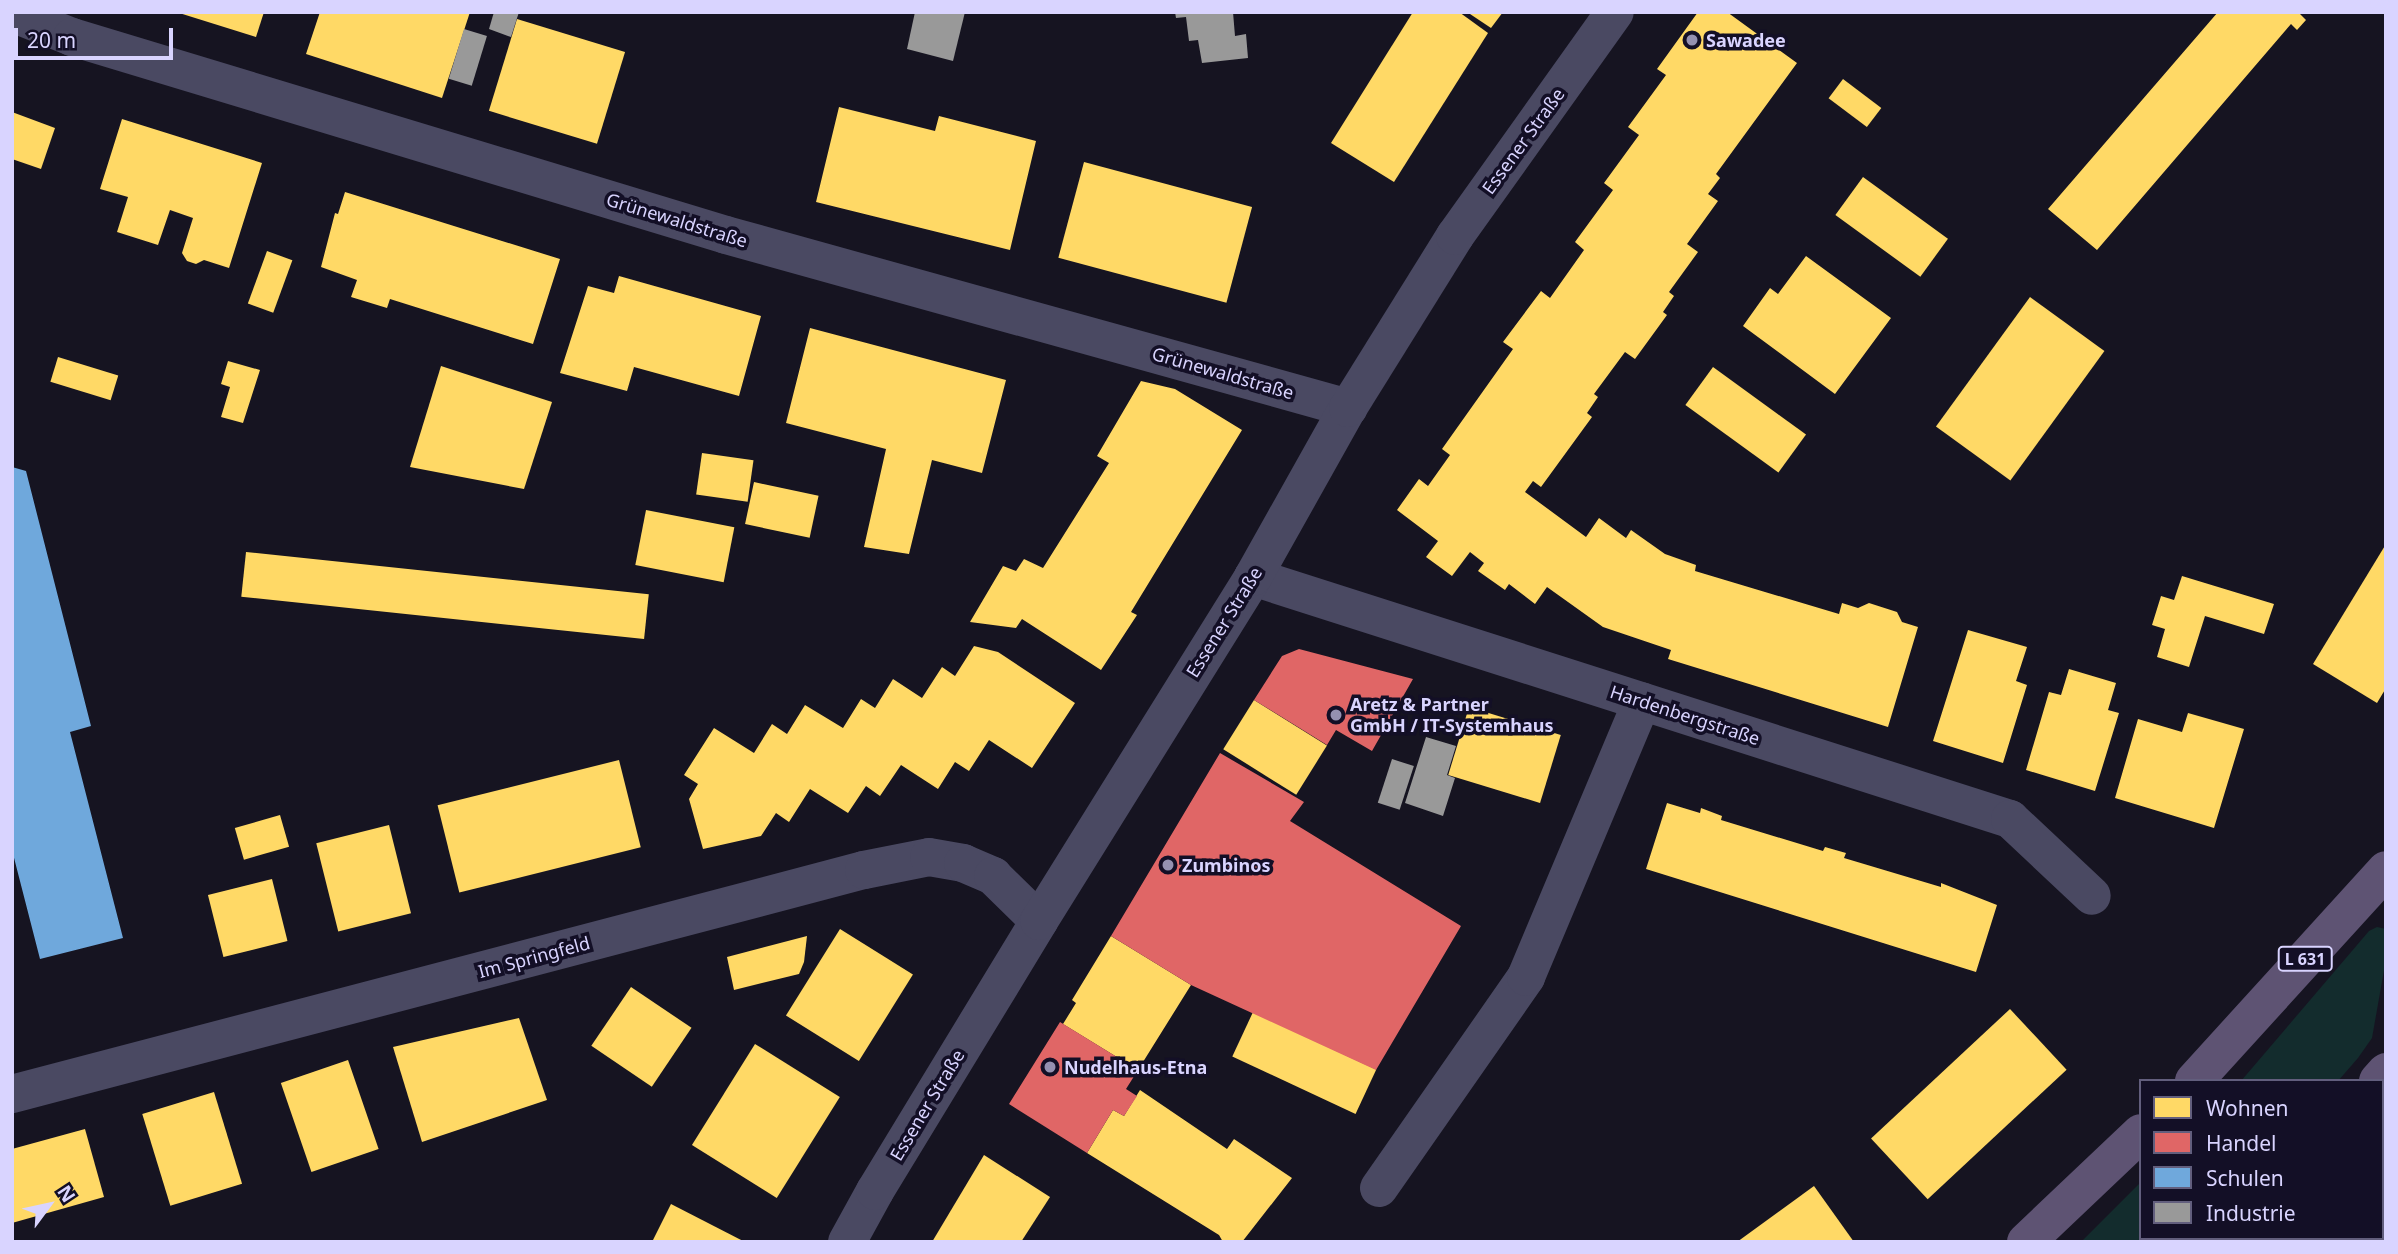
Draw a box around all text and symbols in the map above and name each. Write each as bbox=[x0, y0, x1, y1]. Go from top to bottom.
scale bar bbox=[18, 14, 177, 58]
text: 20 m bbox=[27, 26, 76, 54]
place label: Sawadee bbox=[1706, 29, 1786, 51]
marker: Sawadee bbox=[1684, 32, 1700, 48]
street label: Essener Straße bbox=[1477, 84, 1569, 198]
street label: Grünewaldstraße bbox=[604, 188, 750, 252]
street label: Grünewaldstraße bbox=[1150, 342, 1296, 404]
street label: Essener Straße bbox=[1181, 563, 1267, 681]
street label: Hardenbergstraße bbox=[1607, 681, 1763, 749]
place label: Aretz & Partner GmbH / IT-Systemhaus bbox=[1350, 694, 1554, 736]
marker: Aretz & Partner GmbH / IT-Systemhaus bbox=[1328, 707, 1344, 723]
place label: Zumbinos bbox=[1182, 854, 1270, 876]
marker: Zumbinos bbox=[1160, 857, 1176, 873]
street label: Im Springfeld bbox=[476, 932, 592, 982]
road number: L 631 bbox=[2277, 946, 2333, 972]
street label: Essener Straße bbox=[885, 1045, 969, 1165]
place label: Nudelhaus-Etna bbox=[1064, 1056, 1207, 1078]
marker: Nudelhaus-Etna bbox=[1042, 1059, 1058, 1075]
legend bbox=[2139, 1079, 2384, 1240]
text: Wohnen bbox=[2206, 1094, 2289, 1122]
text: Handel bbox=[2206, 1129, 2277, 1157]
text: Schulen bbox=[2206, 1164, 2284, 1192]
north arrow bbox=[14, 1170, 84, 1240]
text: N bbox=[51, 1180, 82, 1207]
text: Industrie bbox=[2206, 1199, 2296, 1227]

